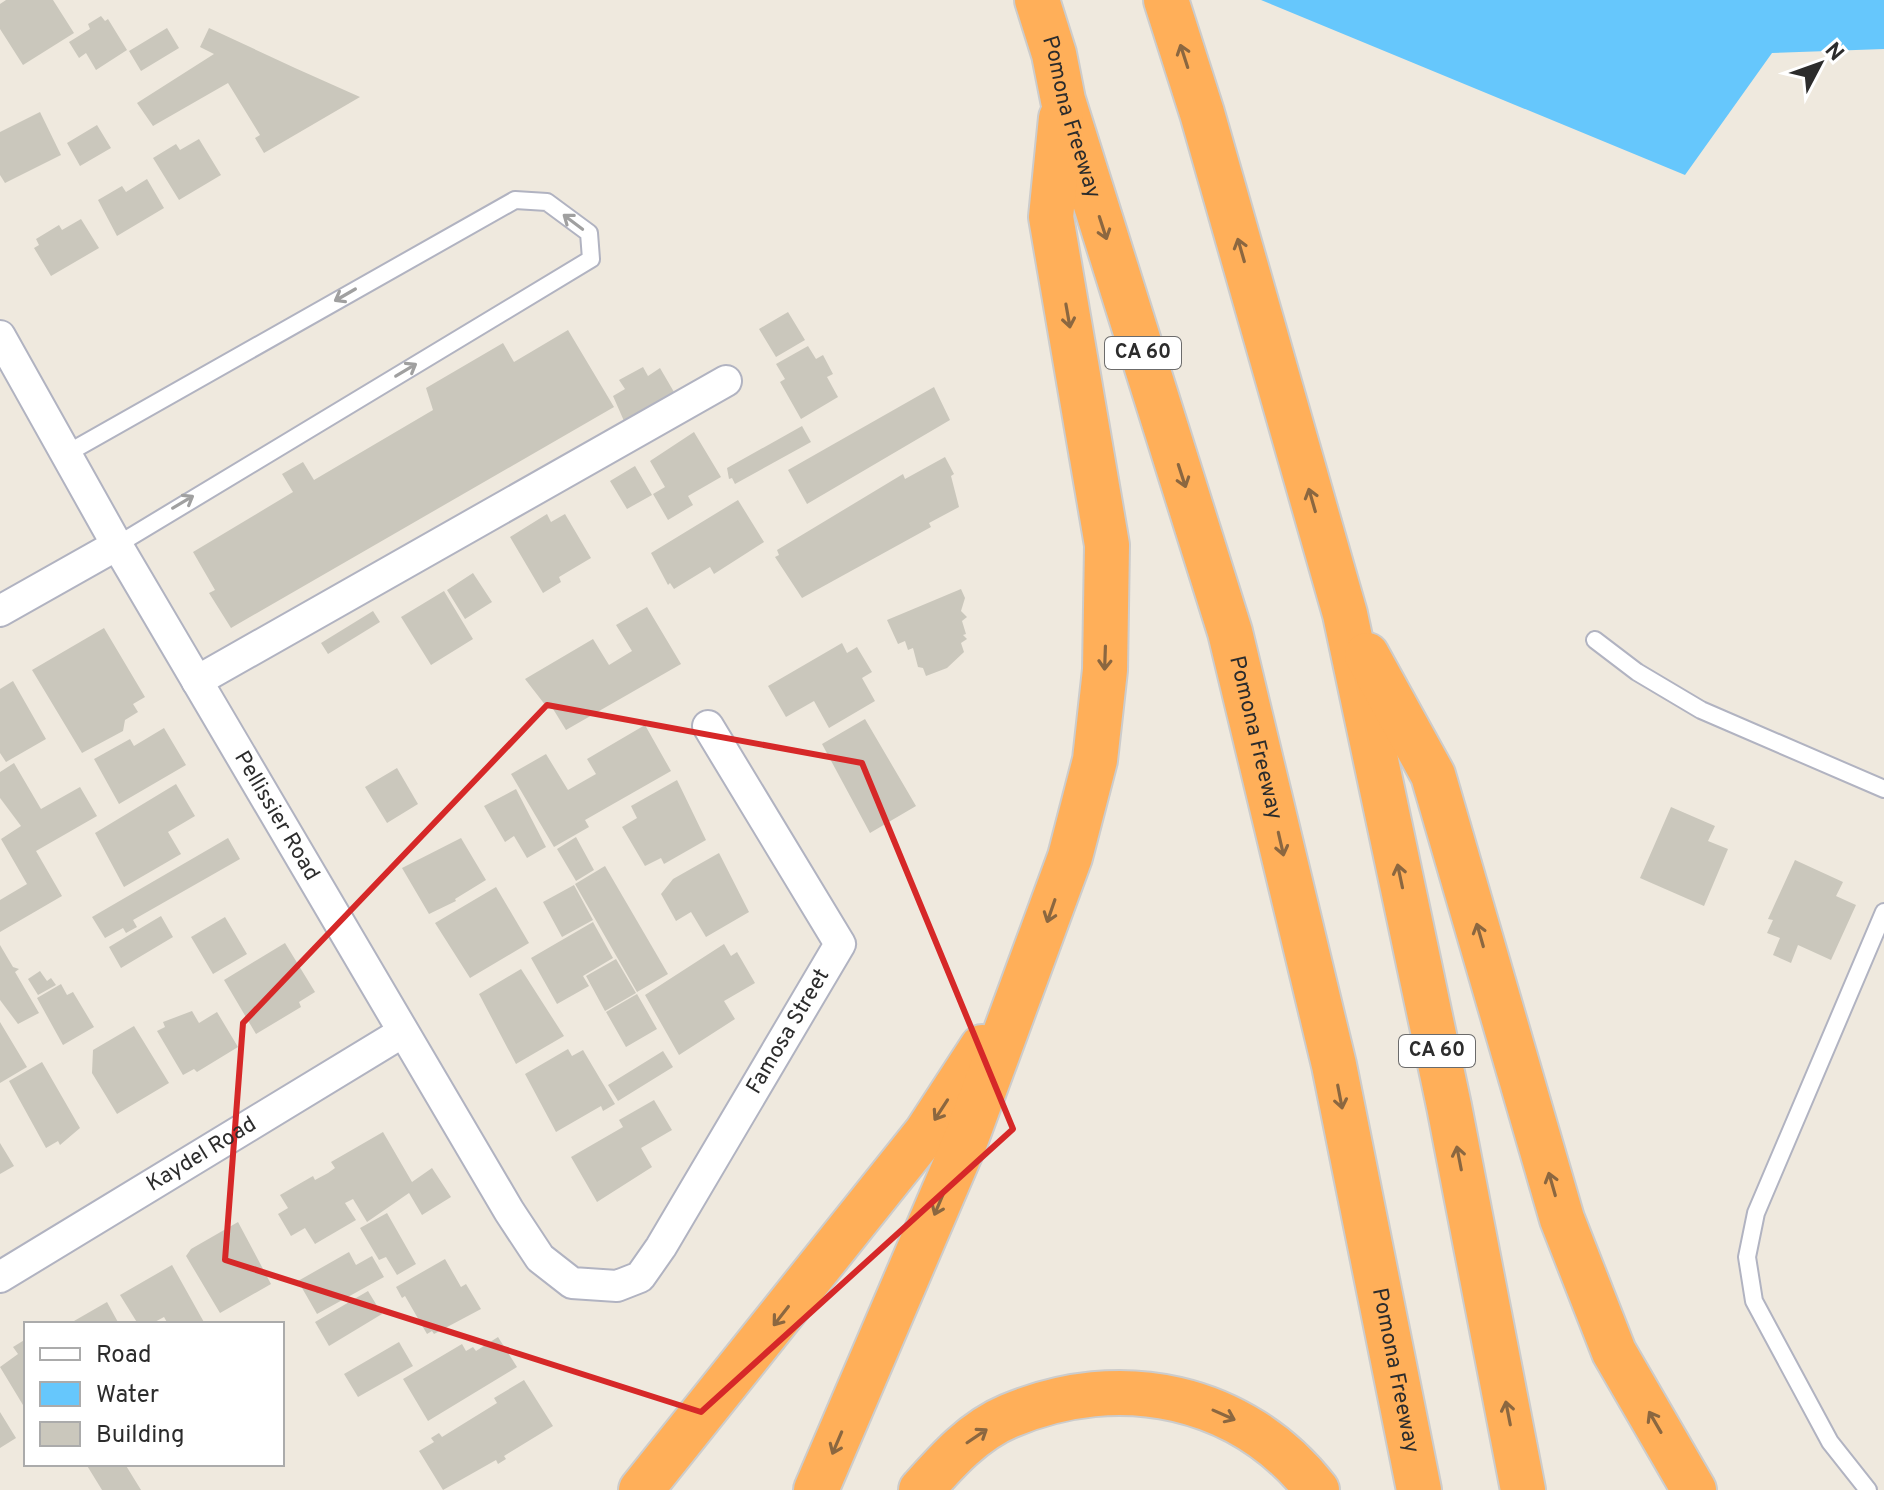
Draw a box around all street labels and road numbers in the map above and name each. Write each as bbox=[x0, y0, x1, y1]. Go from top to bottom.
street label: Pomona Freeway bbox=[1036, 32, 1107, 202]
road number: CA 60 bbox=[1105, 337, 1181, 369]
street label: Pomona Freeway bbox=[1223, 653, 1288, 823]
street label: Pellissier Road bbox=[228, 746, 325, 886]
street label: Famosa Street bbox=[741, 964, 836, 1099]
road number: CA 60 bbox=[1399, 1035, 1475, 1067]
street label: Kaydel Road bbox=[142, 1111, 261, 1198]
street label: Pomona Freeway bbox=[1365, 1286, 1425, 1455]

